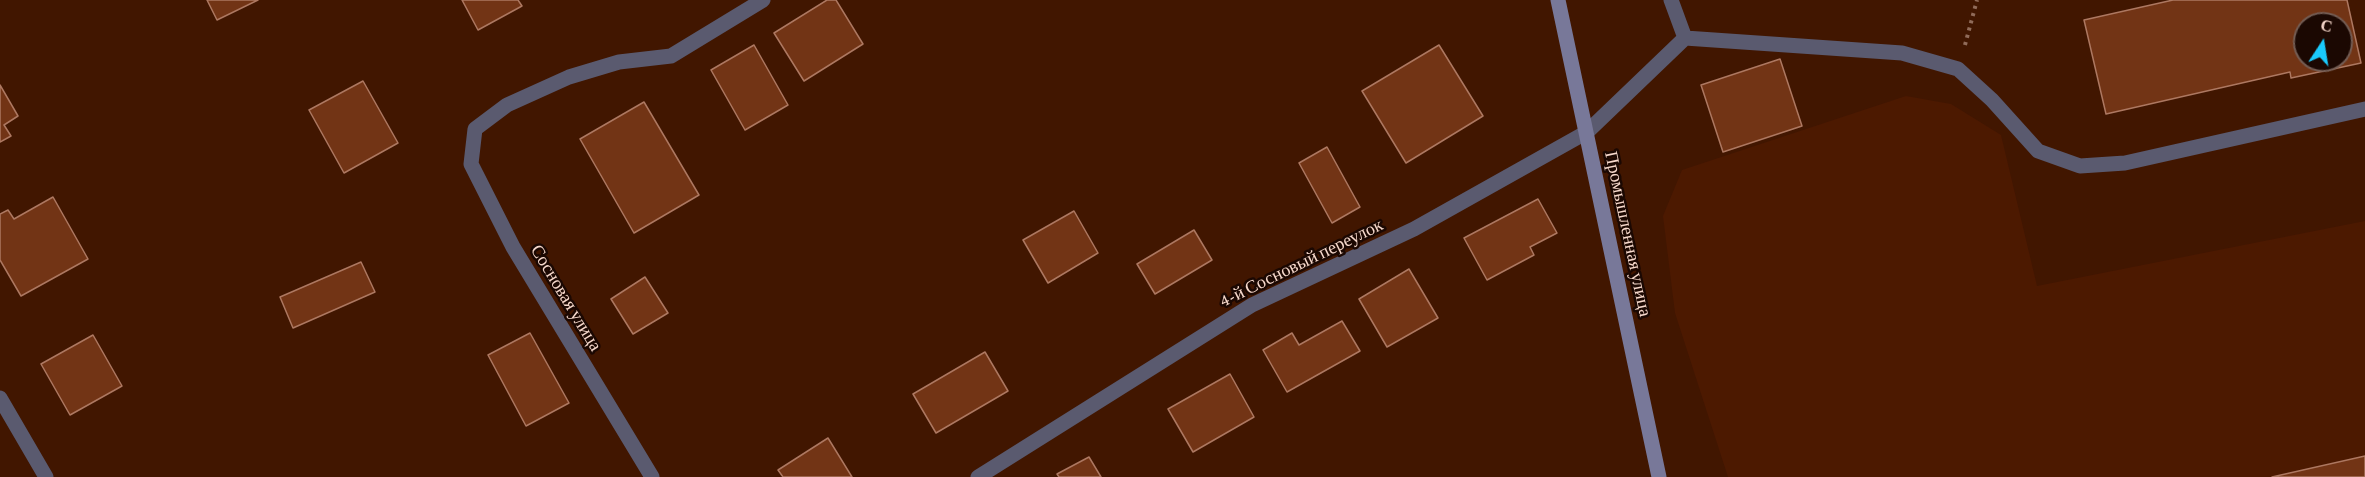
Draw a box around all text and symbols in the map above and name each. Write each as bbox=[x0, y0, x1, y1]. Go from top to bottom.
north arrow bbox=[2293, 12, 2353, 72]
text: С bbox=[2319, 16, 2334, 35]
street label: Промышленная улица bbox=[1600, 149, 1656, 319]
street label: 4-й Сосновый переулок bbox=[1216, 214, 1386, 312]
street label: Сосновая улица bbox=[526, 241, 606, 355]

